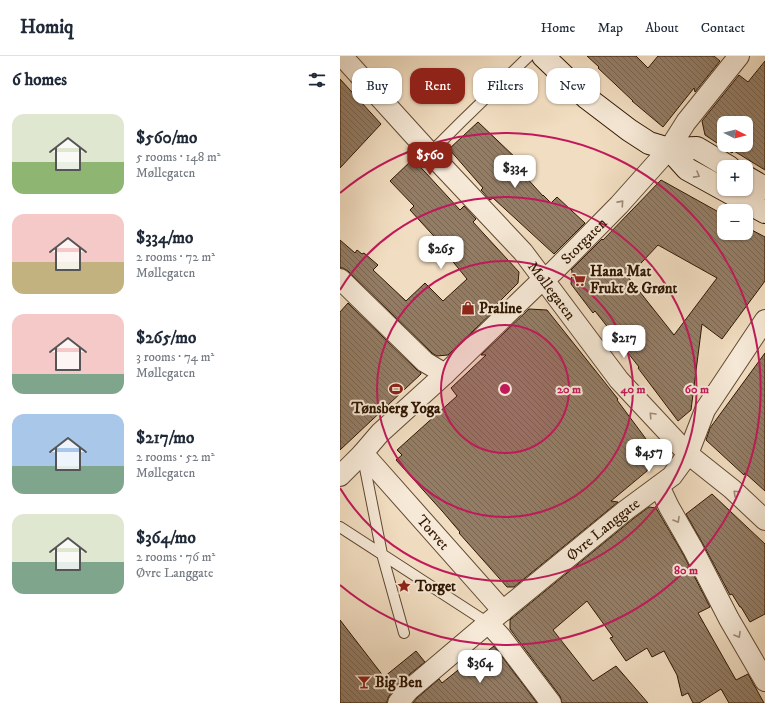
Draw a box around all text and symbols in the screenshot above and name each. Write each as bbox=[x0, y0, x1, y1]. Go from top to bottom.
text: Homiq bbox=[20, 16, 73, 39]
text: Home bbox=[541, 19, 575, 37]
text: Map bbox=[597, 19, 623, 37]
text: About bbox=[645, 19, 679, 37]
text: Contact bbox=[701, 19, 745, 37]
chip: Buy bbox=[352, 68, 402, 104]
chip: Rent bbox=[410, 68, 465, 104]
chip: Filters bbox=[473, 68, 538, 104]
chip: New bbox=[546, 68, 600, 104]
text: 6 homes bbox=[12, 69, 67, 91]
icon: filters bbox=[306, 69, 328, 91]
north arrow bbox=[717, 116, 753, 152]
map controls bbox=[717, 116, 753, 240]
text: $560/mo bbox=[136, 127, 197, 149]
icon: home bbox=[44, 130, 92, 178]
pin: $560 bbox=[406, 142, 454, 176]
text: $560 bbox=[416, 147, 444, 163]
text: 5 rooms · 148 m² bbox=[136, 149, 221, 165]
pin: $334 bbox=[491, 155, 539, 189]
text: $334 bbox=[503, 160, 527, 176]
button: + bbox=[717, 160, 753, 196]
text: Møllegaten bbox=[136, 165, 195, 181]
one-way arrow bbox=[693, 170, 700, 177]
one-way arrow bbox=[616, 200, 623, 208]
button: − bbox=[717, 204, 753, 240]
street label: Storgaten bbox=[557, 213, 611, 268]
text: $334/mo bbox=[136, 227, 193, 249]
icon: home bbox=[44, 230, 92, 278]
pin: $265 bbox=[417, 236, 465, 270]
text: $265 bbox=[428, 241, 454, 257]
text: 2 rooms · 72 m² bbox=[136, 249, 215, 265]
street label: Møllegaten bbox=[524, 257, 580, 324]
place label: Hana Mat Frukt & Grønt bbox=[590, 262, 678, 298]
text: Møllegaten bbox=[136, 265, 195, 281]
supermarket icon: Hana Mat Frukt & Grønt bbox=[571, 272, 587, 288]
place label: Praline bbox=[479, 299, 523, 318]
shop icon: Praline bbox=[460, 300, 476, 316]
pin: $217 bbox=[600, 325, 648, 359]
text: $265/mo bbox=[136, 327, 196, 349]
icon: home bbox=[44, 330, 92, 378]
text: $217 bbox=[611, 330, 637, 346]
text: 3 rooms · 74 m² bbox=[136, 349, 214, 365]
text: Møllegaten bbox=[136, 365, 195, 381]
sports icon: Tønsberg Yoga bbox=[388, 381, 404, 397]
centre of rings bbox=[498, 382, 512, 396]
text: 20 m bbox=[557, 382, 581, 397]
text: 40 m bbox=[620, 382, 645, 397]
text: 60 m bbox=[685, 382, 709, 397]
place label: Tønsberg Yoga bbox=[351, 399, 441, 418]
one-way arrow bbox=[649, 412, 657, 420]
text: $217/mo bbox=[136, 427, 194, 449]
icon: home bbox=[44, 430, 92, 478]
pin: $457 bbox=[625, 439, 673, 473]
text: $457 bbox=[635, 444, 663, 460]
text: 2 rooms · 52 m² bbox=[136, 449, 215, 465]
text: Møllegaten bbox=[136, 465, 195, 481]
one-way arrow bbox=[734, 491, 741, 498]
street label: Øvre Langgate bbox=[562, 494, 643, 565]
street label: Torvet bbox=[413, 511, 454, 554]
one-way arrow bbox=[672, 516, 679, 523]
text: $364/mo bbox=[136, 527, 196, 549]
icon: home bbox=[44, 530, 92, 578]
text: 2 rooms · 76 m² bbox=[136, 549, 215, 565]
text: 80 m bbox=[674, 563, 698, 578]
text: Øvre Langgate bbox=[136, 565, 213, 581]
place label: Torget bbox=[414, 577, 456, 596]
place icon: Torget bbox=[396, 578, 412, 594]
one-way arrow bbox=[734, 631, 741, 638]
pin: $364 bbox=[456, 650, 504, 684]
text: $364 bbox=[467, 655, 493, 671]
place label: Big Ben bbox=[375, 673, 423, 692]
bar icon: Big Ben bbox=[356, 674, 372, 690]

